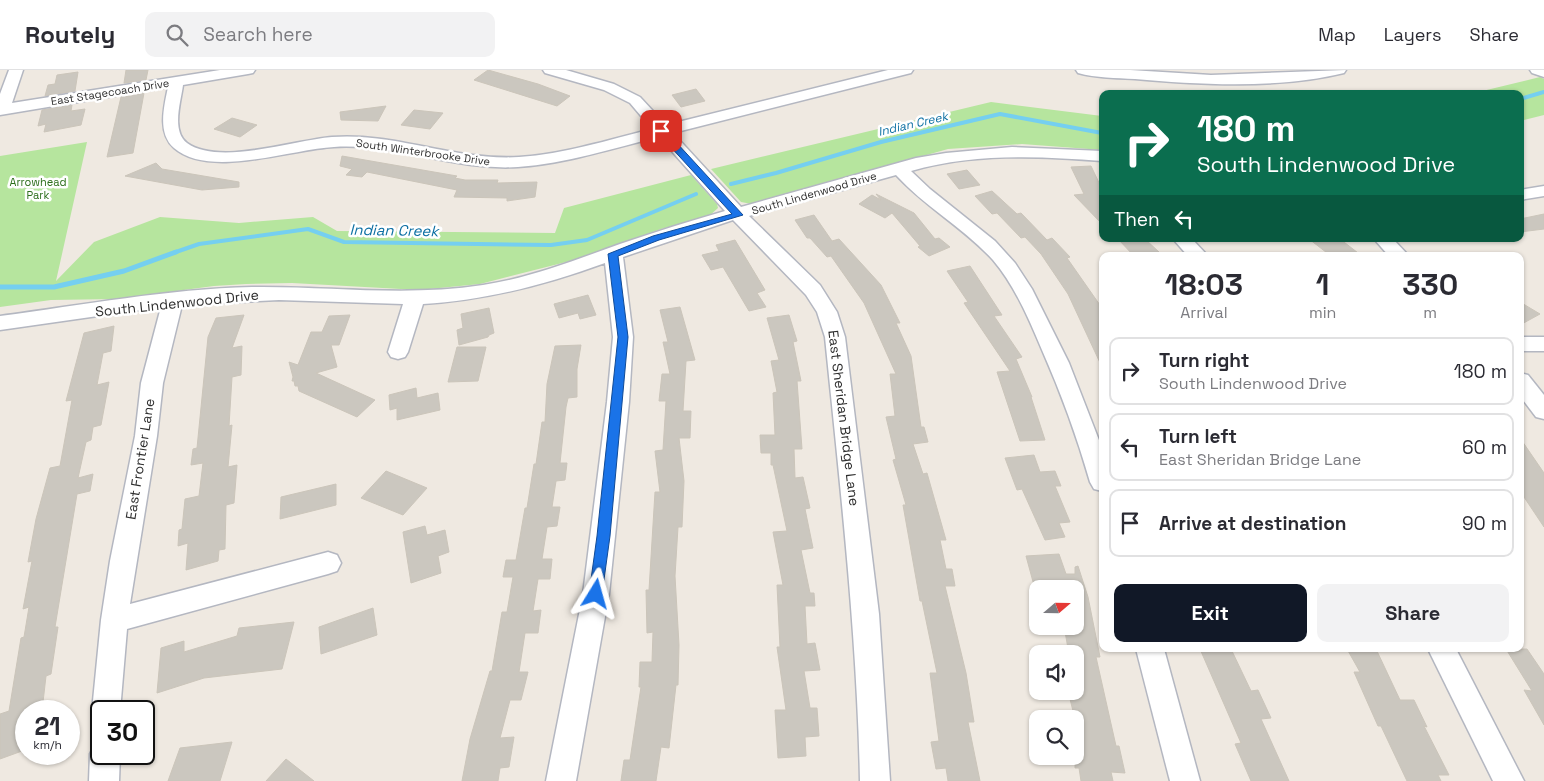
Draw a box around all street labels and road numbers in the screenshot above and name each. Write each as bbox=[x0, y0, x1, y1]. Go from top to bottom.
street label: East Stagecoach Drive bbox=[50, 76, 170, 108]
street label: South Winterbrooke Drive bbox=[355, 136, 491, 168]
street label: South Lindenwood Drive bbox=[750, 168, 878, 218]
street label: South Lindenwood Drive bbox=[94, 285, 260, 321]
street label: East Sheridan Bridge Lane bbox=[824, 329, 864, 507]
street label: East Frontier Lane bbox=[122, 397, 158, 521]

